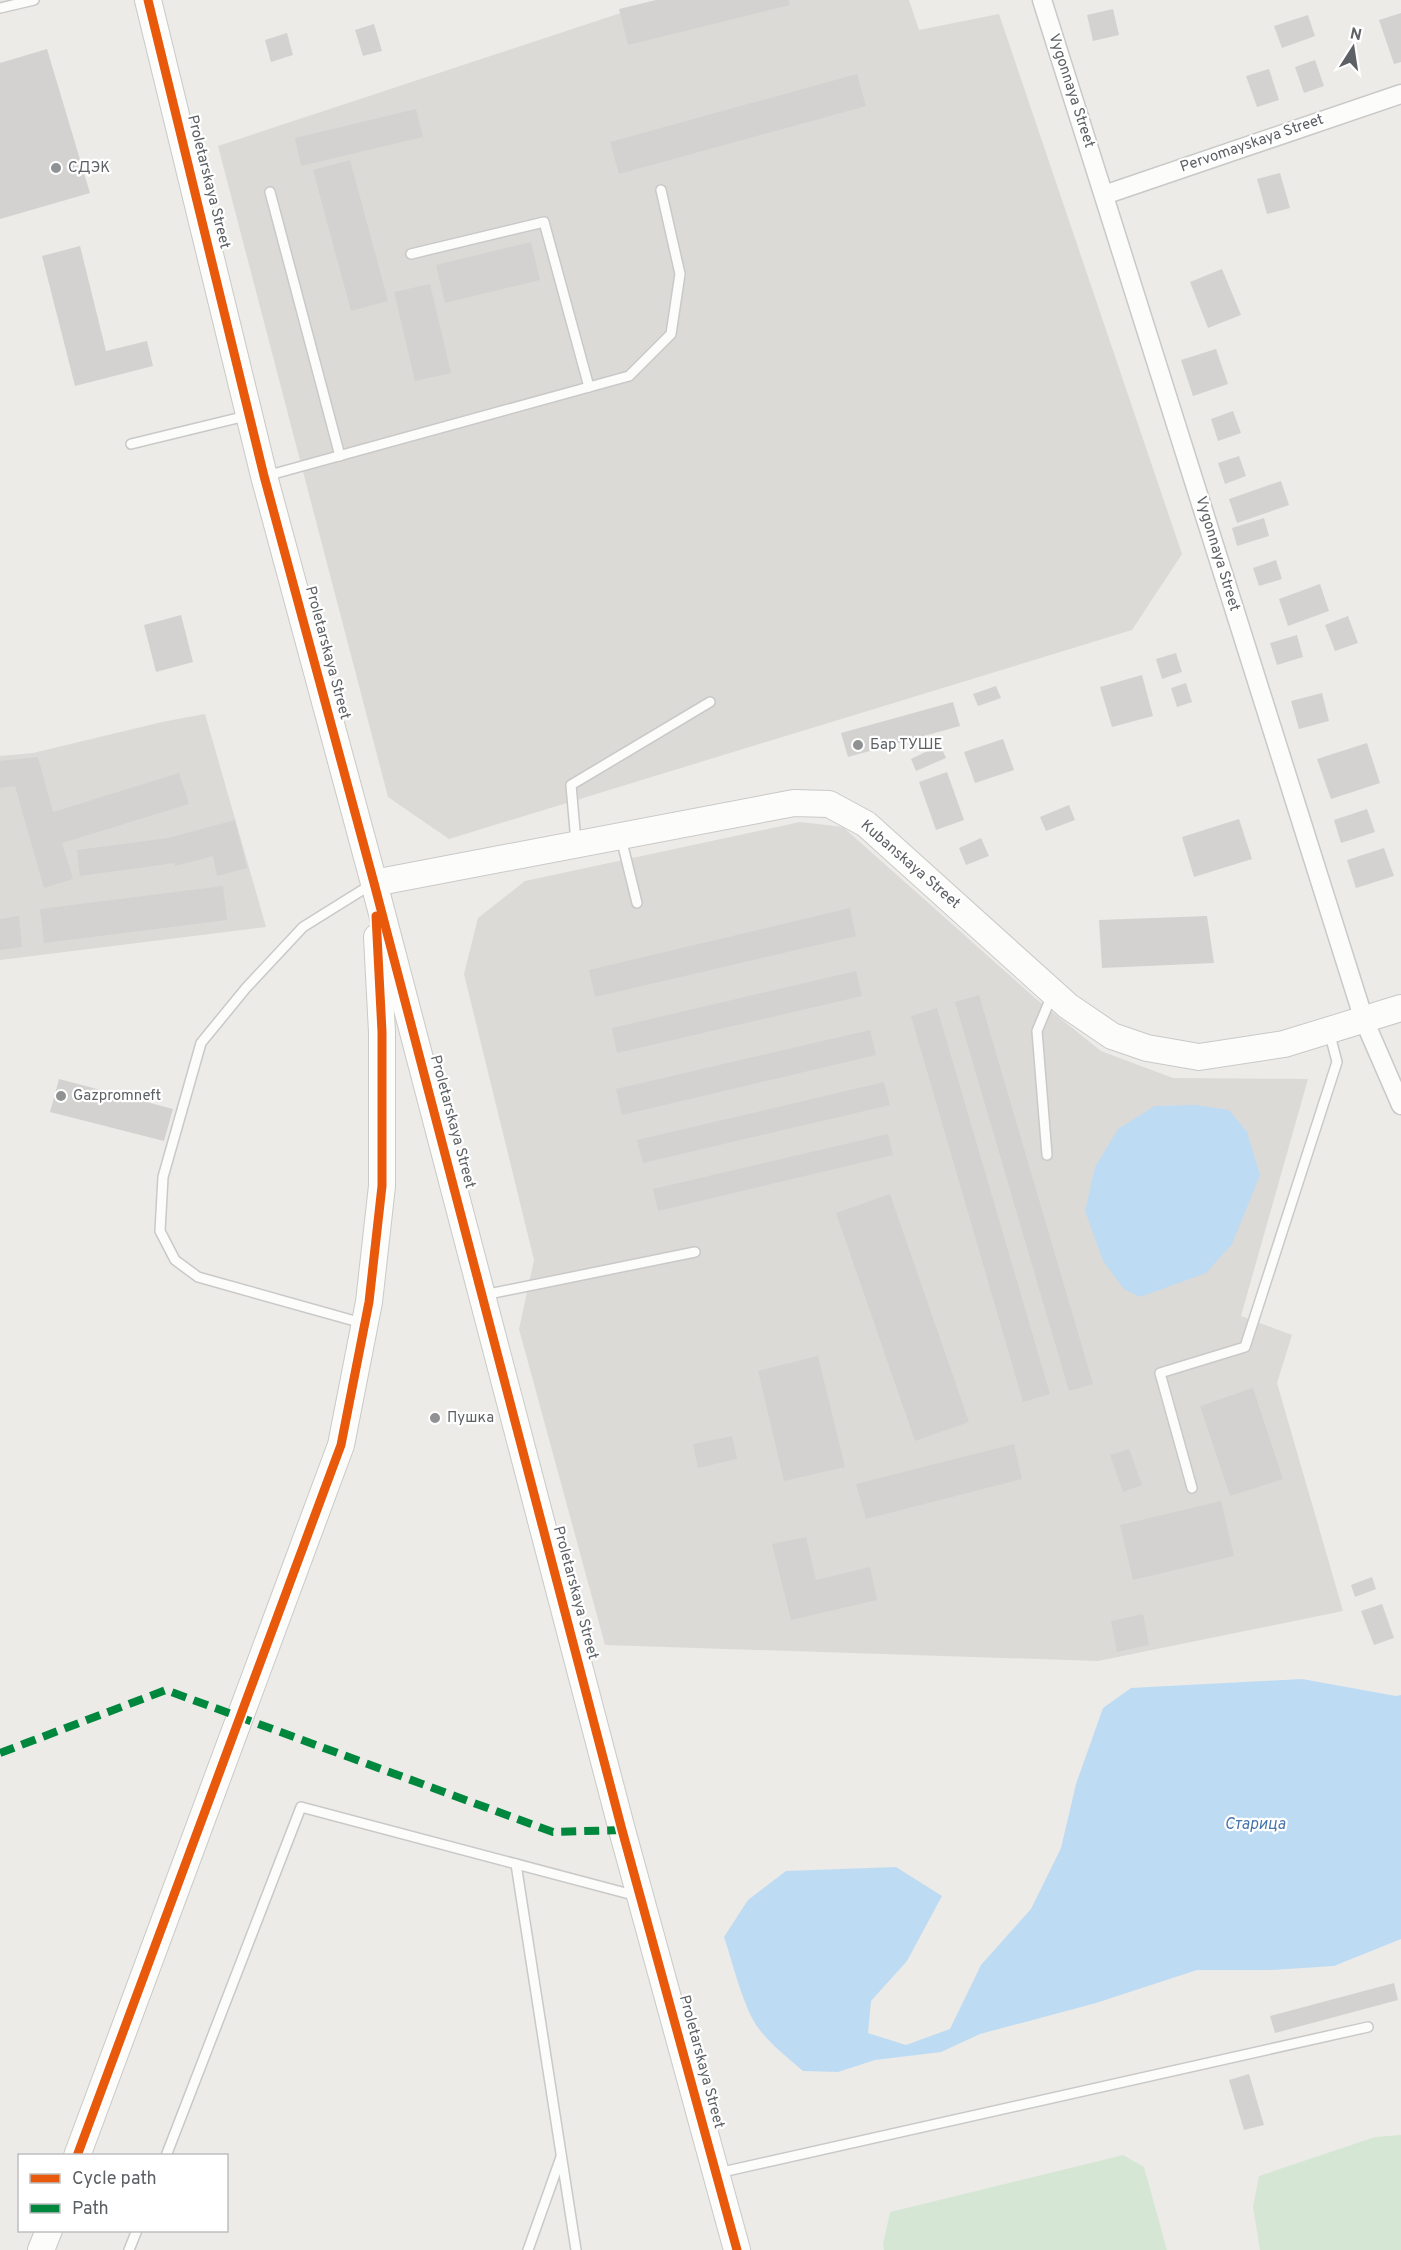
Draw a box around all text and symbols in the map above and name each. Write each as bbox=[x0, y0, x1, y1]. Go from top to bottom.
north arrow bbox=[1323, 18, 1383, 78]
text: N bbox=[1348, 24, 1363, 46]
street label: Vygonnaya Street bbox=[1044, 31, 1098, 151]
street label: Pervomayskaya Street bbox=[1178, 110, 1326, 178]
street label: Proletarskaya Street bbox=[182, 113, 234, 251]
place label: СДЭК bbox=[68, 159, 110, 178]
marker: СДЭК bbox=[49, 161, 63, 175]
street label: Vygonnaya Street bbox=[1191, 494, 1243, 614]
street label: Proletarskaya Street bbox=[300, 584, 354, 722]
place label: Бар ТУШЕ bbox=[870, 736, 943, 755]
marker: Бар ТУШЕ bbox=[851, 738, 865, 752]
street label: Kubanskaya Street bbox=[856, 816, 964, 914]
street label: Proletarskaya Street bbox=[425, 1053, 479, 1191]
place label: Gazpromneft bbox=[73, 1087, 161, 1106]
marker: Gazpromneft bbox=[54, 1089, 68, 1103]
place label: Пушка bbox=[447, 1409, 494, 1428]
marker: Пушка bbox=[428, 1411, 442, 1425]
street label: Proletarskaya Street bbox=[548, 1524, 602, 1662]
water label: Старица bbox=[1225, 1815, 1286, 1835]
street label: Proletarskaya Street bbox=[674, 1993, 728, 2131]
legend bbox=[18, 2154, 228, 2232]
text: Cycle path bbox=[72, 2168, 157, 2191]
text: Path bbox=[72, 2198, 109, 2221]

